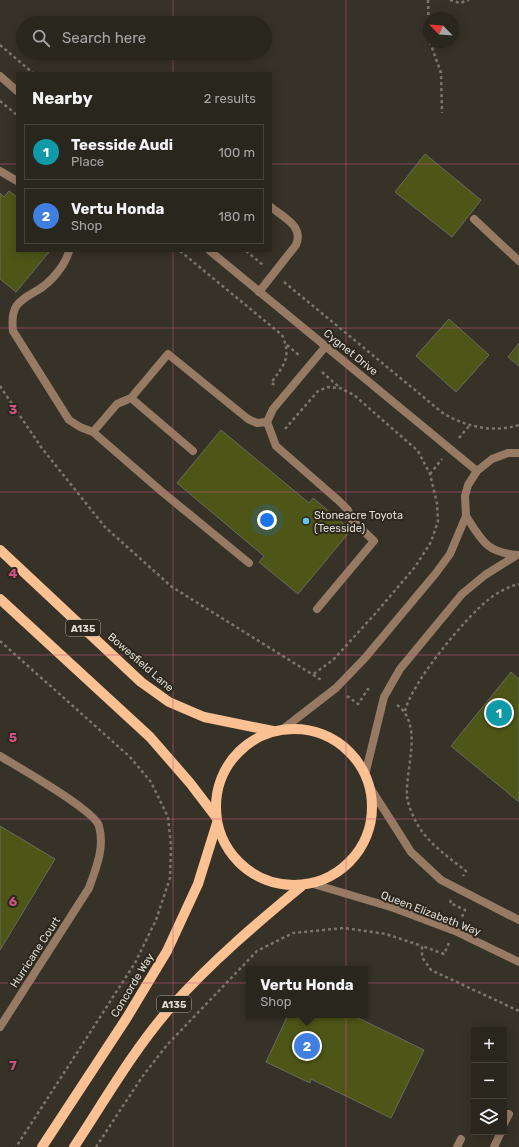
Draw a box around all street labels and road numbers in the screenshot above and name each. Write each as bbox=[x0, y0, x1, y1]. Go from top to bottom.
street label: Cygnet Drive bbox=[321, 327, 380, 378]
road number: A135 bbox=[66, 620, 100, 636]
street label: Bowesfield Lane bbox=[105, 630, 176, 695]
street label: Queen Elizabeth Way bbox=[379, 888, 483, 939]
street label: Hurricane Court bbox=[8, 914, 64, 990]
street label: Concorde Way bbox=[108, 951, 157, 1020]
road number: A135 bbox=[157, 996, 191, 1012]

